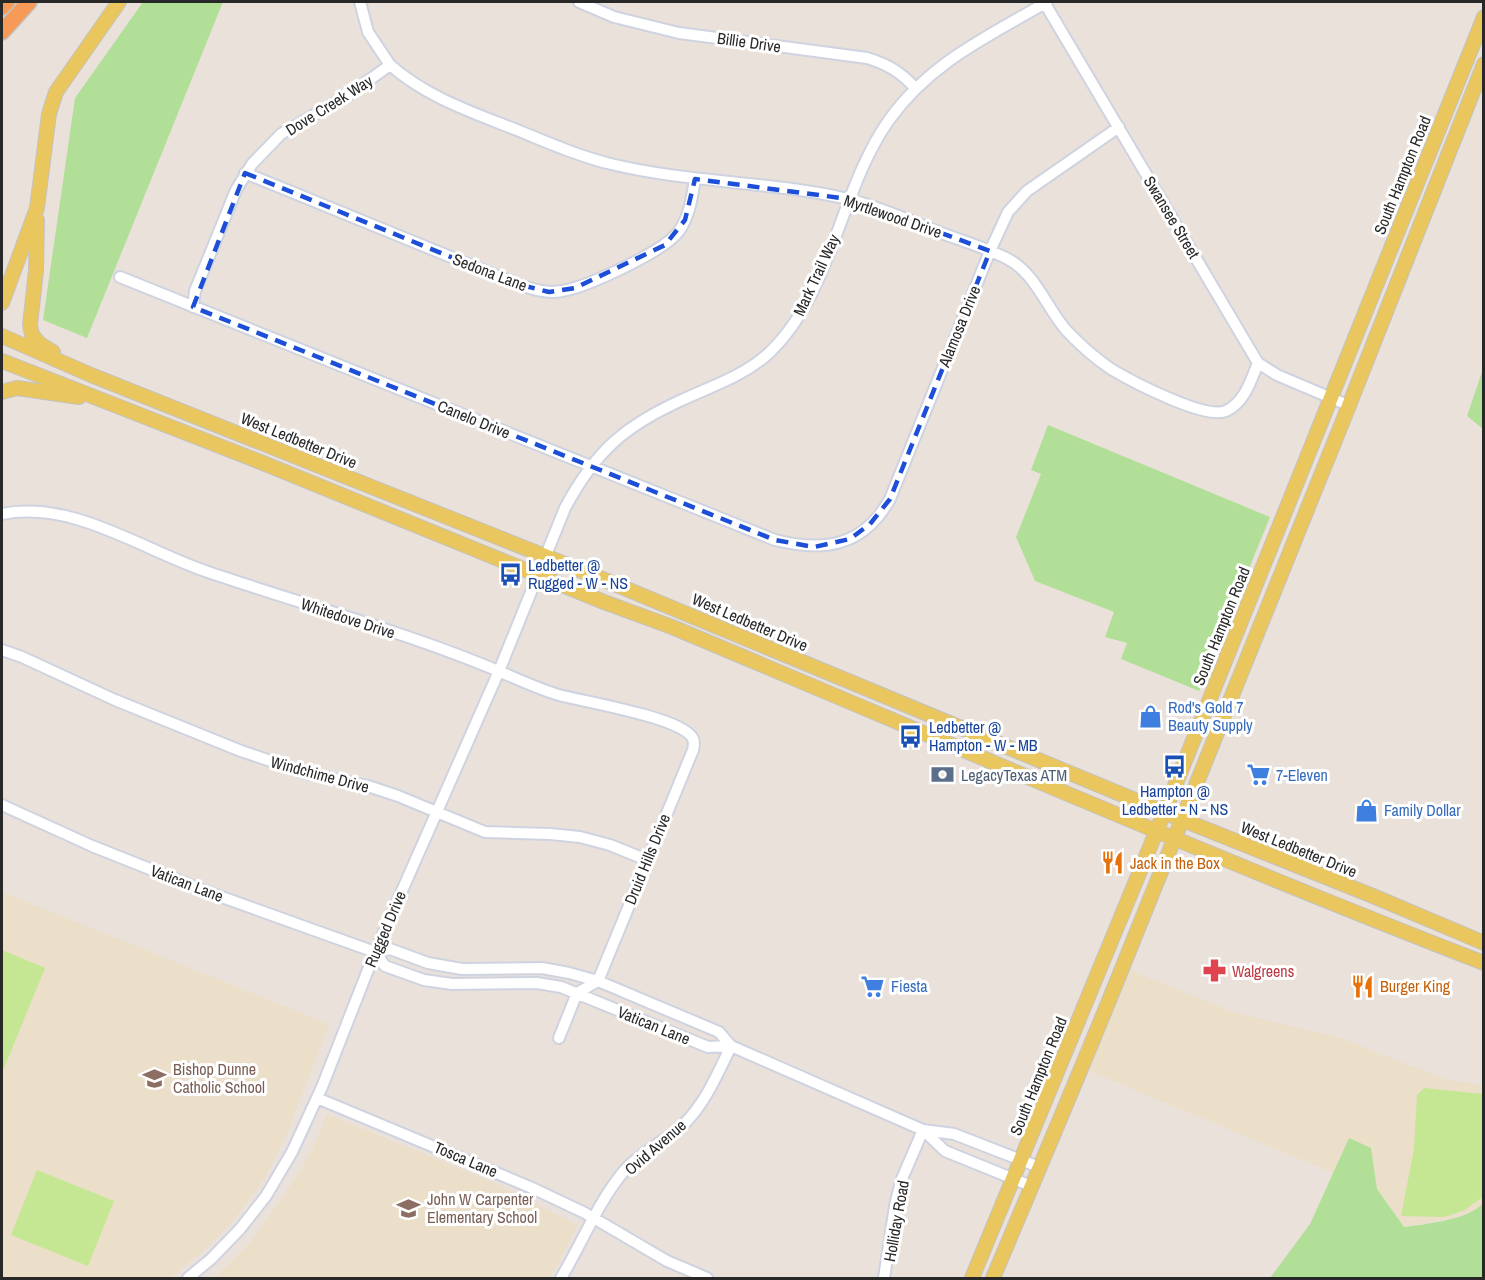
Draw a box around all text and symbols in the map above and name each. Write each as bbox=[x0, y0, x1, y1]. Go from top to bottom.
street label: Billie Drive bbox=[716, 27, 782, 57]
street label: Dove Creek Way bbox=[281, 69, 377, 140]
street label: South Hampton Road bbox=[1368, 112, 1436, 238]
street label: Swansee Street bbox=[1139, 172, 1205, 263]
street label: Myrtlewood Drive bbox=[841, 189, 945, 243]
street label: Mark Trail Way bbox=[787, 230, 845, 319]
street label: Sedona Lane bbox=[450, 248, 530, 296]
street label: Alamosa Drive bbox=[932, 282, 985, 371]
street label: Canelo Drive bbox=[434, 394, 514, 444]
street label: West Ledbetter Drive bbox=[238, 407, 360, 473]
place label: Ledbetter @ Rugged - W - NS bbox=[528, 554, 628, 594]
bus stop icon: Ledbetter @ Rugged - W - NS bbox=[497, 561, 523, 587]
street label: South Hampton Road bbox=[1187, 563, 1255, 689]
street label: West Ledbetter Drive bbox=[689, 588, 811, 656]
street label: Whitedove Drive bbox=[298, 592, 398, 644]
place label: Rod's Gold 7 Beauty Supply bbox=[1168, 696, 1253, 736]
shop icon: Rod's Gold 7 Beauty Supply bbox=[1137, 703, 1163, 729]
place label: Ledbetter @ Hampton - W - MB bbox=[929, 716, 1038, 756]
bus stop icon: Ledbetter @ Hampton - W - MB bbox=[898, 723, 924, 749]
street label: Windchime Drive bbox=[268, 750, 372, 798]
bus stop icon: Hampton @ Ledbetter - N - NS bbox=[1162, 753, 1188, 779]
bank icon: LegacyTexas ATM bbox=[930, 762, 956, 788]
supermarket icon: 7-Eleven bbox=[1245, 762, 1271, 788]
place label: LegacyTexas ATM bbox=[961, 764, 1067, 786]
place label: 7-Eleven bbox=[1276, 764, 1328, 786]
place label: Hampton @ Ledbetter - N - NS bbox=[1122, 780, 1228, 820]
shop icon: Family Dollar bbox=[1353, 797, 1379, 823]
place label: Family Dollar bbox=[1384, 799, 1461, 821]
street label: Druid Hills Drive bbox=[619, 810, 675, 908]
street label: West Ledbetter Drive bbox=[1238, 816, 1360, 882]
restaurant icon: Jack in the Box bbox=[1099, 850, 1125, 876]
place label: Jack in the Box bbox=[1130, 852, 1220, 874]
street label: Vatican Lane bbox=[147, 859, 227, 907]
street label: Rugged Drive bbox=[359, 887, 411, 971]
pharmacy icon: Walgreens bbox=[1201, 958, 1227, 984]
place label: Walgreens bbox=[1232, 960, 1294, 982]
supermarket icon: Fiesta bbox=[860, 973, 886, 999]
restaurant icon: Burger King bbox=[1349, 973, 1375, 999]
place label: Fiesta bbox=[891, 975, 928, 997]
place label: Burger King bbox=[1380, 975, 1451, 997]
street label: Vatican Lane bbox=[614, 1000, 694, 1050]
street label: South Hampton Road bbox=[1004, 1013, 1072, 1139]
place label: Bishop Dunne Catholic School bbox=[173, 1058, 265, 1098]
school or university icon: Bishop Dunne Catholic School bbox=[142, 1065, 168, 1091]
street label: Ovid Avenue bbox=[620, 1114, 690, 1180]
street label: Tosca Lane bbox=[431, 1136, 501, 1182]
street label: Holliday Road bbox=[878, 1179, 914, 1263]
place label: John W Carpenter Elementary School bbox=[427, 1188, 537, 1228]
school or university icon: John W Carpenter Elementary School bbox=[396, 1195, 422, 1221]

